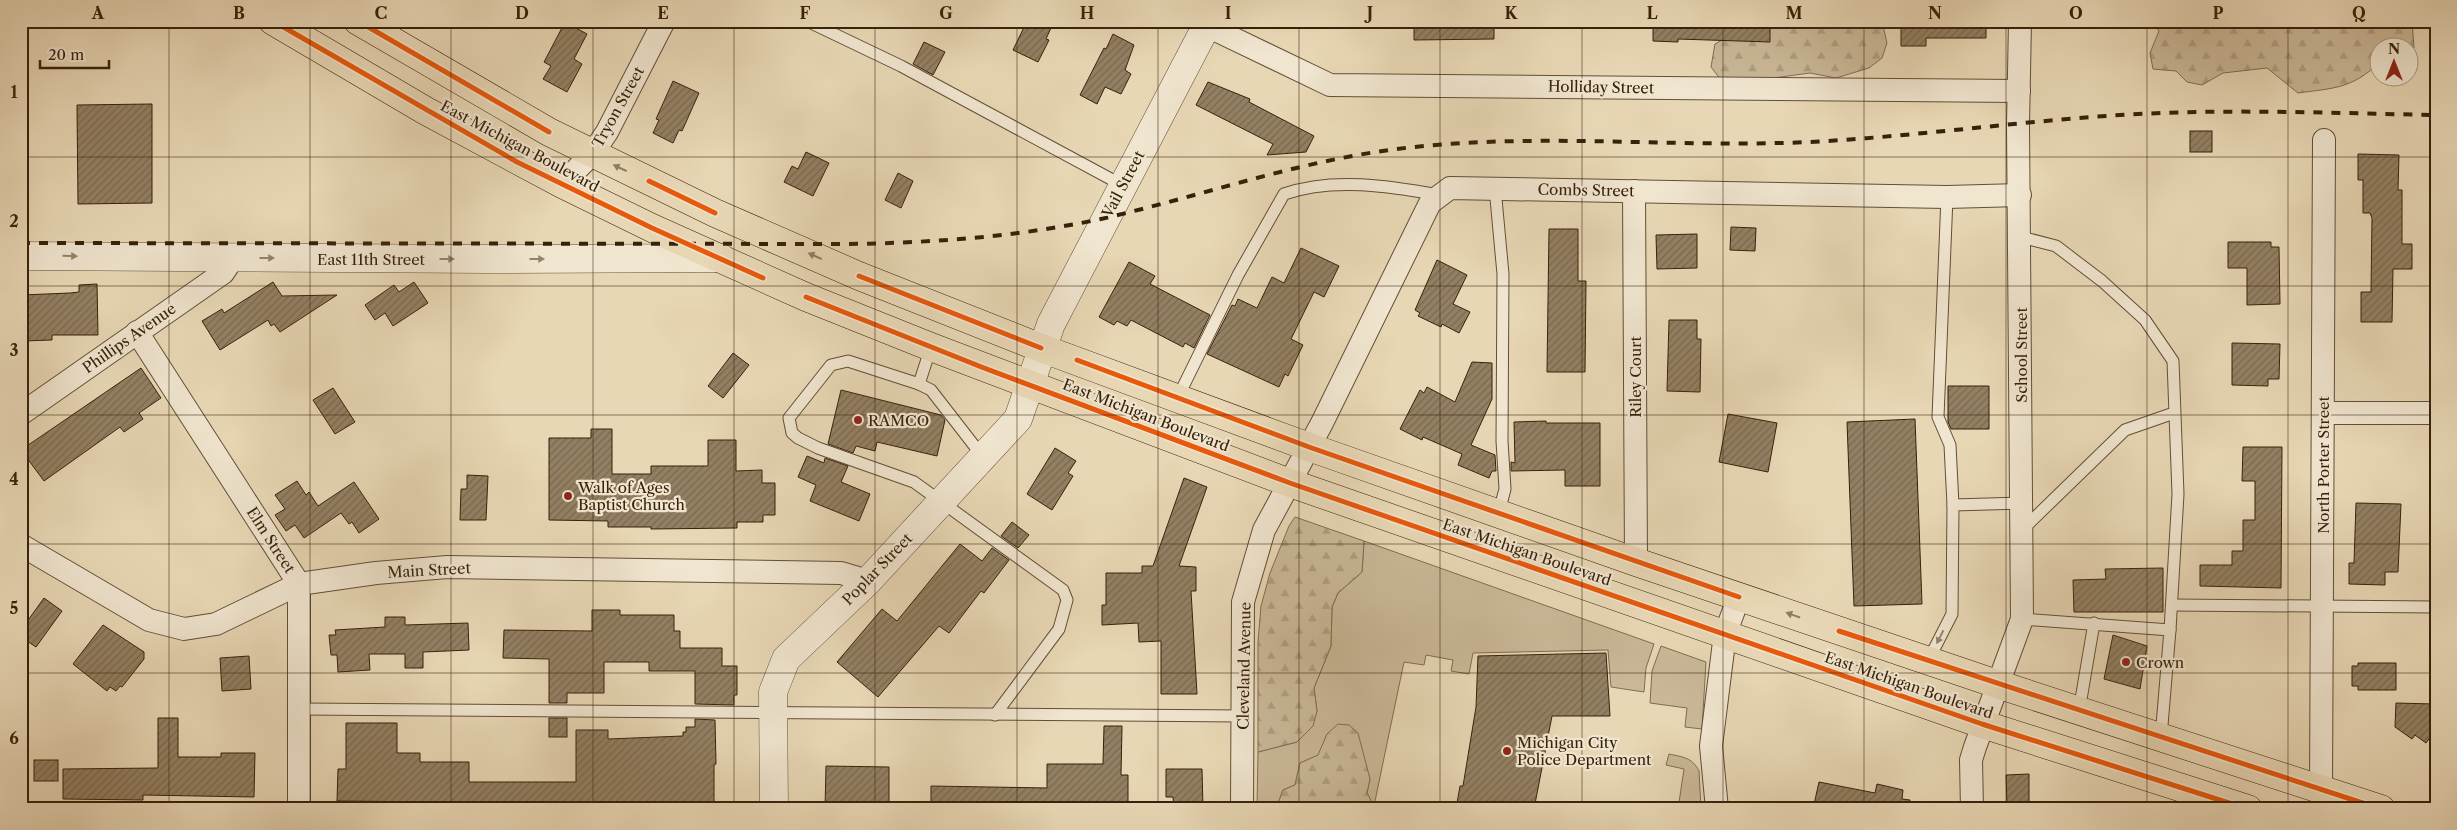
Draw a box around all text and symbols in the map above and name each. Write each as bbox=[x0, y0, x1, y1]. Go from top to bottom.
text: A bbox=[91, 3, 105, 23]
text: B bbox=[233, 3, 245, 23]
text: C bbox=[375, 3, 387, 23]
text: D bbox=[515, 3, 529, 23]
text: E bbox=[657, 3, 669, 23]
text: F bbox=[800, 3, 811, 23]
text: G bbox=[939, 3, 953, 23]
text: H bbox=[1080, 3, 1094, 23]
text: I bbox=[1225, 3, 1232, 23]
text: J bbox=[1364, 3, 1373, 23]
text: K bbox=[1505, 3, 1519, 23]
text: L bbox=[1646, 3, 1658, 23]
text: M bbox=[1786, 3, 1803, 23]
text: N bbox=[1928, 3, 1942, 23]
text: O bbox=[2069, 3, 2083, 23]
text: P bbox=[2213, 3, 2224, 23]
text: Q bbox=[2352, 3, 2366, 23]
scale bar bbox=[40, 38, 109, 70]
north arrow bbox=[2370, 38, 2420, 88]
text: N bbox=[2388, 40, 2400, 58]
text: 20 m bbox=[48, 45, 84, 64]
street label: Tryon Street bbox=[588, 63, 648, 151]
street label: Holliday Street bbox=[1548, 77, 1655, 97]
text: 1 bbox=[10, 82, 18, 102]
street label: East Michigan Boulevard bbox=[437, 96, 603, 196]
street label: Vail Street bbox=[1097, 147, 1149, 222]
one-way arrow bbox=[613, 163, 627, 171]
street label: Combs Street bbox=[1537, 180, 1635, 200]
text: 2 bbox=[9, 211, 19, 231]
street label: East 11th Street bbox=[317, 250, 426, 269]
one-way arrow bbox=[62, 252, 78, 260]
one-way arrow bbox=[808, 252, 822, 260]
one-way arrow bbox=[260, 254, 276, 262]
one-way arrow bbox=[440, 255, 456, 263]
one-way arrow bbox=[529, 255, 545, 263]
street label: Phillips Avenue bbox=[79, 299, 179, 377]
street label: School Street bbox=[2012, 307, 2031, 403]
street label: Riley Court bbox=[1626, 336, 1645, 418]
text: 3 bbox=[9, 340, 19, 360]
street label: East Michigan Boulevard bbox=[1060, 374, 1232, 456]
street label: North Porter Street bbox=[2314, 396, 2333, 534]
place label: RAMCO bbox=[868, 411, 929, 430]
marker: RAMCO bbox=[852, 414, 864, 426]
text: 4 bbox=[9, 469, 19, 489]
place label: Walk of Ages Baptist Church bbox=[577, 478, 685, 514]
marker: Walk of Ages Baptist Church bbox=[562, 490, 574, 502]
street label: Elm Street bbox=[243, 503, 300, 577]
street label: East Michigan Boulevard bbox=[1440, 514, 1614, 590]
street label: Poplar Street bbox=[838, 528, 917, 609]
street label: Main Street bbox=[387, 558, 472, 582]
text: 5 bbox=[10, 598, 19, 618]
street label: Cleveland Avenue bbox=[1233, 602, 1255, 730]
one-way arrow bbox=[1785, 611, 1800, 619]
one-way arrow bbox=[1936, 630, 1944, 645]
street label: East Michigan Boulevard bbox=[1822, 647, 1996, 723]
place label: Crown bbox=[2136, 653, 2185, 672]
marker: Crown bbox=[2120, 656, 2132, 668]
text: 6 bbox=[9, 728, 19, 748]
place label: Michigan City Police Department bbox=[1517, 733, 1652, 769]
marker: Michigan City Police Department bbox=[1501, 745, 1513, 757]

